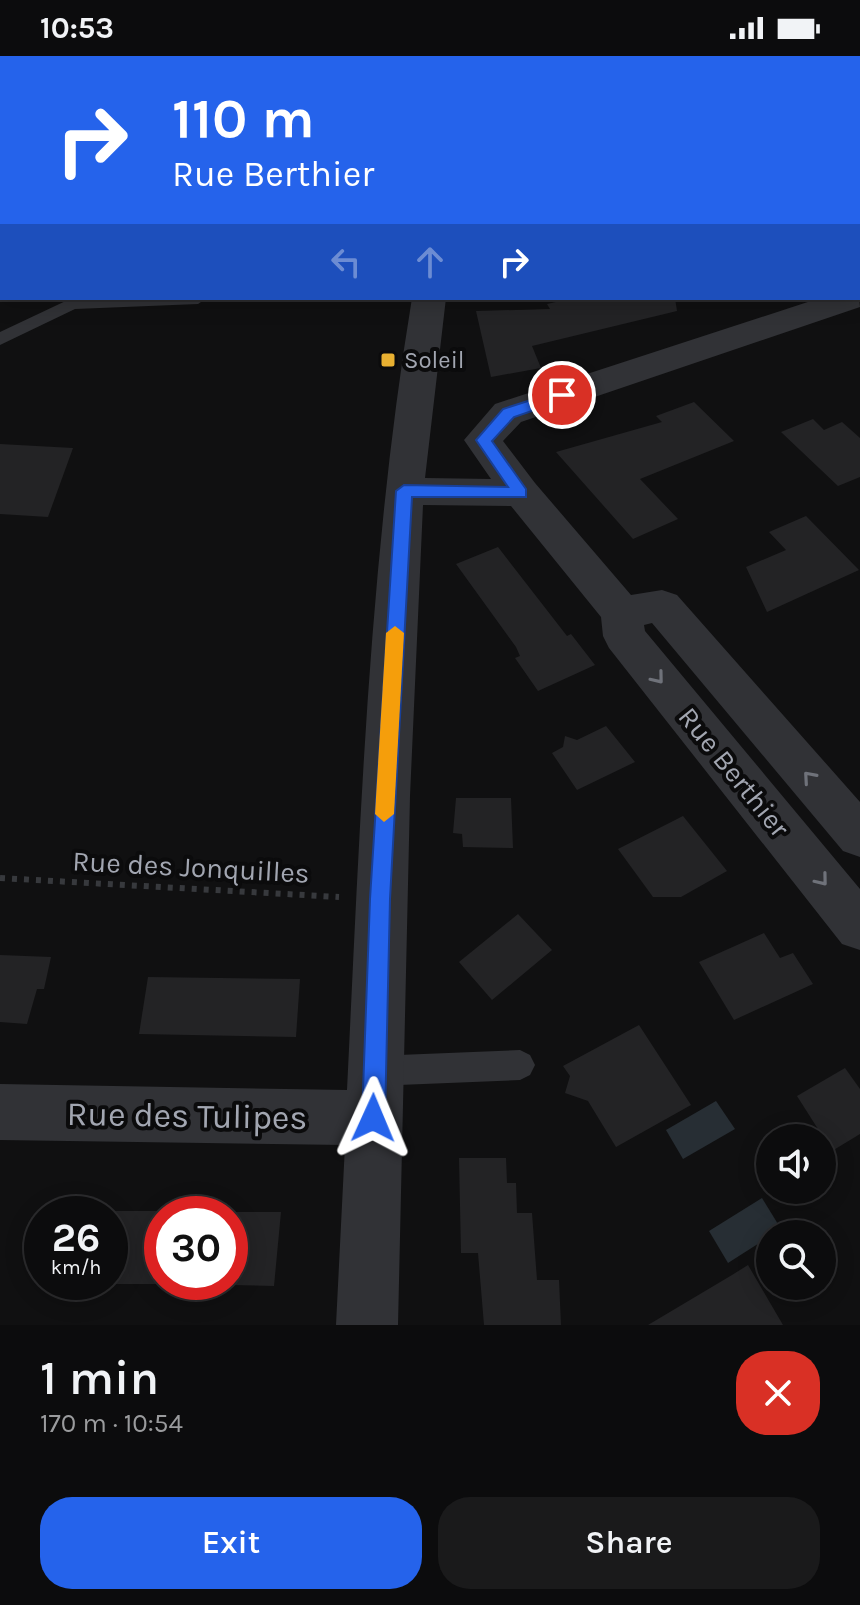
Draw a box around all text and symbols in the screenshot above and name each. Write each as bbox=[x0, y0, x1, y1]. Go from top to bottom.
text: 10:53 bbox=[40, 10, 114, 46]
text: 110 m bbox=[172, 86, 315, 151]
icon: right bbox=[40, 88, 144, 192]
text: Rue Berthier bbox=[172, 153, 374, 195]
icon: left bbox=[324, 240, 368, 284]
icon: ahead bbox=[408, 240, 452, 284]
icon: right bbox=[492, 240, 536, 284]
place label: Soleil bbox=[404, 346, 465, 374]
marker: Soleil bbox=[379, 351, 397, 369]
pin bbox=[528, 361, 596, 429]
icon: arrive bbox=[540, 373, 584, 417]
one-way arrow bbox=[648, 669, 663, 683]
street label: Rue Berthier bbox=[672, 700, 797, 844]
one-way arrow bbox=[804, 772, 819, 787]
street label: Rue des Jonquilles bbox=[72, 844, 310, 890]
one-way arrow bbox=[812, 871, 827, 885]
position arrow bbox=[331, 1076, 415, 1160]
street label: Rue des Tulipes bbox=[66, 1094, 308, 1138]
map controls bbox=[756, 1124, 836, 1300]
button: sound bbox=[756, 1124, 836, 1204]
speed limit sign: 30 bbox=[144, 1196, 248, 1300]
text: 26 bbox=[52, 1214, 100, 1261]
button: search bbox=[756, 1220, 836, 1300]
text: km/h bbox=[51, 1256, 101, 1279]
text: 1 min bbox=[40, 1350, 159, 1406]
button: close bbox=[736, 1351, 820, 1435]
text: 170 m · 10:54 bbox=[40, 1408, 183, 1439]
button: Exit bbox=[40, 1497, 422, 1589]
button: Share bbox=[438, 1497, 820, 1589]

